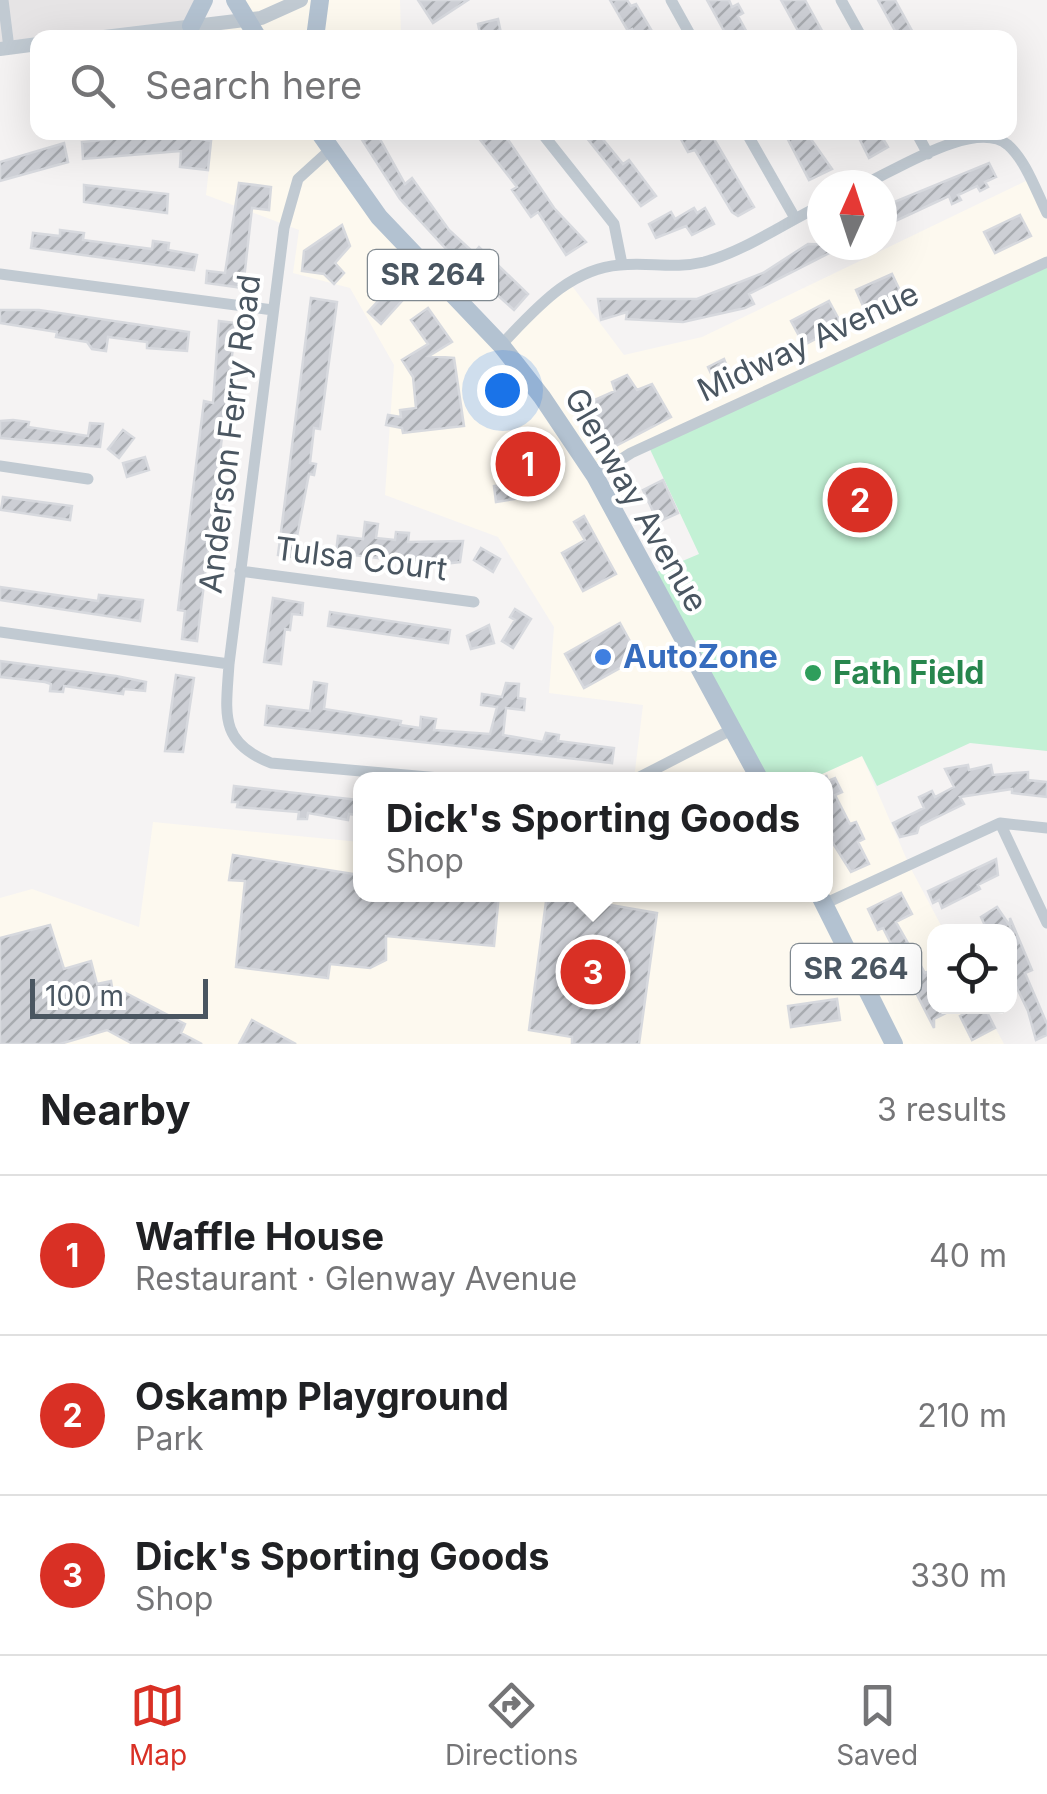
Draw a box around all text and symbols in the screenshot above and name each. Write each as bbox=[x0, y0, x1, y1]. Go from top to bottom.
search box bbox=[30, 30, 1017, 140]
icon: search bbox=[65, 58, 120, 113]
text: Search here bbox=[145, 62, 362, 108]
north arrow bbox=[807, 170, 897, 260]
road number: SR 264 bbox=[368, 250, 498, 300]
street label: Anderson Ferry Road bbox=[191, 272, 268, 596]
street label: Midway Avenue bbox=[691, 273, 924, 410]
your location bbox=[477, 365, 528, 416]
street label: Glenway Avenue bbox=[556, 381, 716, 619]
pin: 1 bbox=[496, 426, 560, 502]
pin: 2 bbox=[828, 462, 892, 538]
street label: Tulsa Court bbox=[273, 529, 449, 588]
place label: AutoZone bbox=[623, 637, 778, 676]
marker: AutoZone bbox=[592, 646, 614, 668]
place label: Fath Field bbox=[833, 653, 984, 692]
marker: Fath Field bbox=[802, 662, 824, 684]
popup bbox=[353, 772, 833, 902]
text: Dick's Sporting Goods bbox=[386, 795, 800, 841]
text: Shop bbox=[386, 841, 464, 880]
map controls bbox=[927, 924, 1017, 1014]
button: locate bbox=[927, 924, 1017, 1014]
pin: 3 bbox=[560, 934, 626, 1010]
road number: SR 264 bbox=[791, 944, 921, 994]
scale bar bbox=[30, 974, 208, 1018]
text: 100 m bbox=[45, 979, 124, 1013]
text: Nearby bbox=[40, 1084, 191, 1135]
text: 3 results bbox=[877, 1090, 1007, 1129]
text: Waffle House bbox=[135, 1213, 384, 1259]
text: 1 bbox=[66, 1236, 79, 1275]
text: 40 m bbox=[929, 1236, 1007, 1275]
text: Restaurant · Glenway Avenue bbox=[135, 1259, 577, 1298]
text: Oskamp Playground bbox=[135, 1373, 509, 1419]
text: 2 bbox=[62, 1396, 83, 1435]
text: 210 m bbox=[917, 1396, 1007, 1435]
text: Park bbox=[135, 1419, 204, 1458]
text: Dick's Sporting Goods bbox=[135, 1533, 550, 1579]
text: 3 bbox=[62, 1556, 83, 1595]
text: 330 m bbox=[910, 1556, 1007, 1595]
text: Shop bbox=[135, 1579, 213, 1618]
tab: Map bbox=[129, 1678, 187, 1772]
tab: Directions bbox=[445, 1678, 578, 1772]
tab: Saved bbox=[836, 1678, 918, 1772]

